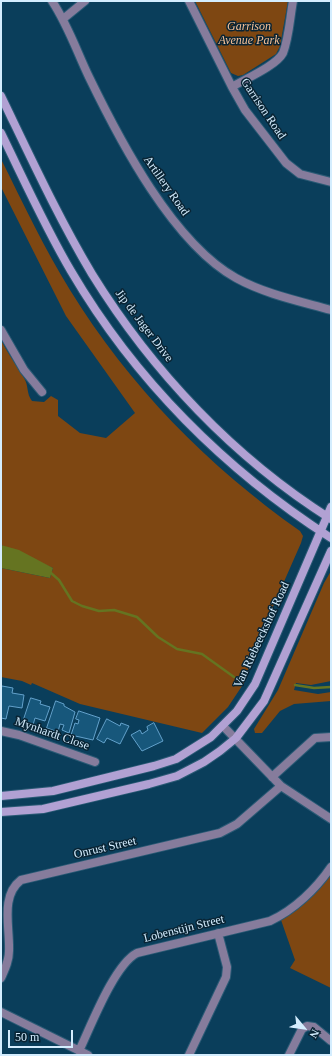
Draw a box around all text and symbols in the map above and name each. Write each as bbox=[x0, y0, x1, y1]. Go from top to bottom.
park label: Garrison Avenue Park bbox=[219, 20, 279, 48]
street label: Garrison Road bbox=[237, 76, 289, 142]
street label: Artillery Road bbox=[140, 153, 192, 219]
street label: Jip de Jager Drive bbox=[112, 287, 176, 365]
street label: Van Riebeeckshof Road bbox=[231, 580, 293, 690]
street label: Mynhardt Close bbox=[13, 715, 91, 753]
street label: Onrust Street bbox=[72, 834, 138, 862]
street label: Lobenstijn Street bbox=[142, 912, 226, 946]
north arrow bbox=[284, 1008, 324, 1048]
scale bar bbox=[10, 1022, 75, 1048]
text: N bbox=[307, 1027, 322, 1040]
text: 50 m bbox=[15, 1030, 39, 1044]

